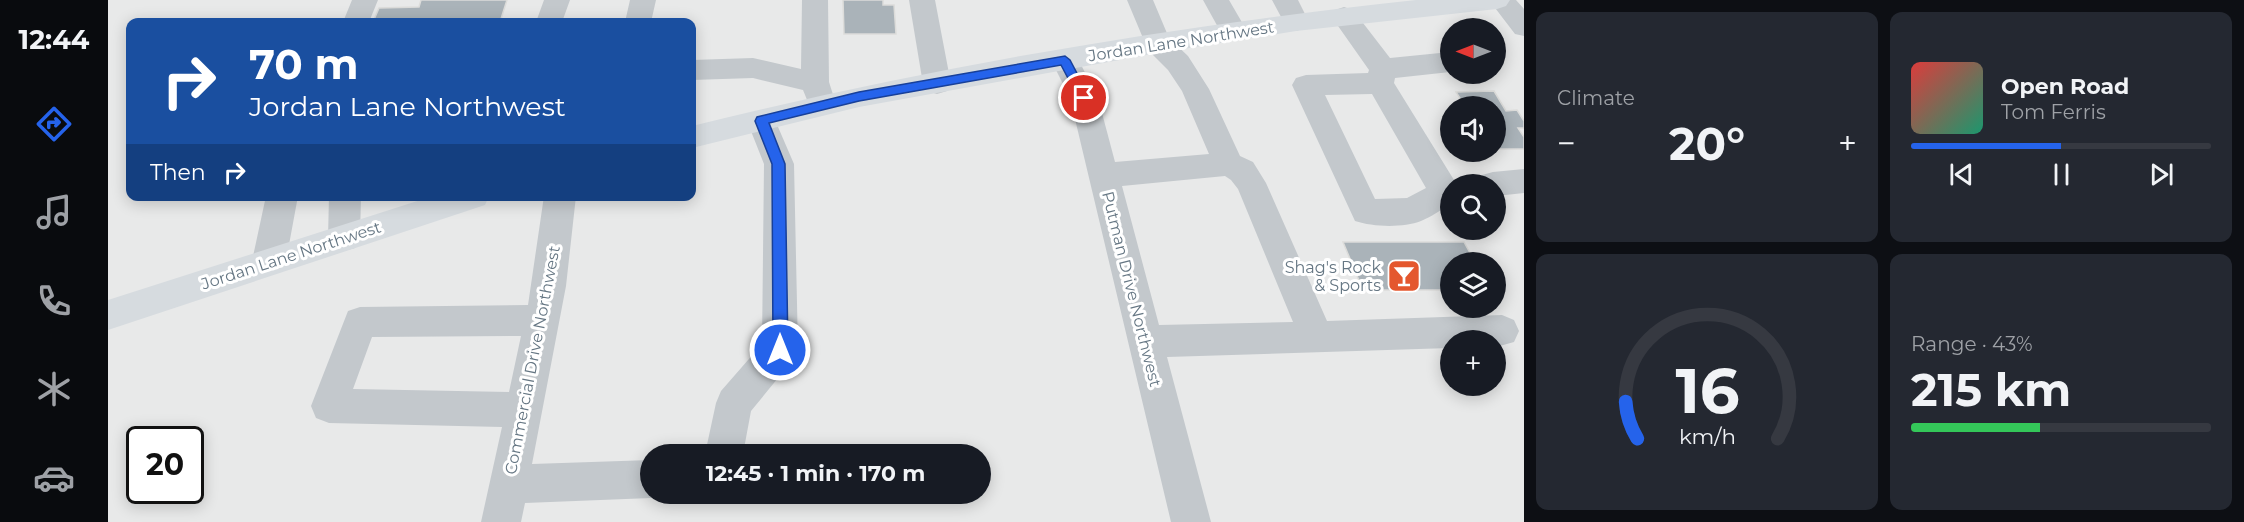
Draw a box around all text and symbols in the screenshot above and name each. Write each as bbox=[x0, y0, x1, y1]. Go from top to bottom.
street label: Jordan Lane Northwest bbox=[1086, 17, 1276, 66]
north arrow bbox=[1440, 18, 1506, 84]
map controls bbox=[1440, 18, 1506, 396]
text: 12:44 bbox=[19, 23, 89, 56]
text: 70 m bbox=[249, 38, 359, 90]
icon: right bbox=[150, 42, 228, 120]
pin bbox=[1058, 72, 1109, 123]
text: Open Road bbox=[2001, 73, 2129, 100]
icon: arrive bbox=[1067, 81, 1100, 114]
text: Climate bbox=[1557, 86, 1635, 110]
text: Jordan Lane Northwest bbox=[249, 90, 566, 123]
button: sound bbox=[1440, 96, 1506, 162]
text: Tom Ferris bbox=[2001, 100, 2106, 124]
icon: directions bbox=[33, 103, 75, 145]
text: 20° bbox=[1669, 116, 1745, 171]
text: − bbox=[1557, 123, 1576, 163]
text: + bbox=[1838, 123, 1857, 163]
icon: right bbox=[218, 156, 251, 189]
icon: previous bbox=[1945, 158, 1978, 191]
icon: pause bbox=[2045, 158, 2078, 191]
icon: next bbox=[2145, 158, 2178, 191]
text: Then bbox=[150, 159, 206, 186]
button: search bbox=[1440, 174, 1506, 240]
street label: Putman Drive Northwest bbox=[1098, 189, 1165, 389]
icon: music bbox=[33, 191, 75, 233]
street label: Jordan Lane Northwest bbox=[198, 217, 384, 294]
street label: Commercial Drive Northwest bbox=[501, 244, 564, 476]
button: layers bbox=[1440, 252, 1506, 318]
place label: Shag's Rock & Sports bbox=[1285, 258, 1381, 295]
bar icon: Shag's Rock & Sports bbox=[1386, 258, 1422, 294]
icon: phone bbox=[33, 280, 75, 322]
position arrow bbox=[748, 318, 812, 382]
button: + bbox=[1440, 330, 1506, 396]
text: Range · 43% bbox=[1911, 332, 2033, 356]
text: 16 bbox=[1675, 353, 1739, 429]
text: 215 km bbox=[1911, 362, 2071, 417]
icon: climate bbox=[33, 368, 75, 410]
text: km/h bbox=[1678, 423, 1736, 449]
speed limit sign: 20 bbox=[126, 426, 204, 504]
icon: car bbox=[33, 457, 75, 499]
text: 12:45 · 1 min · 170 m bbox=[706, 460, 925, 487]

